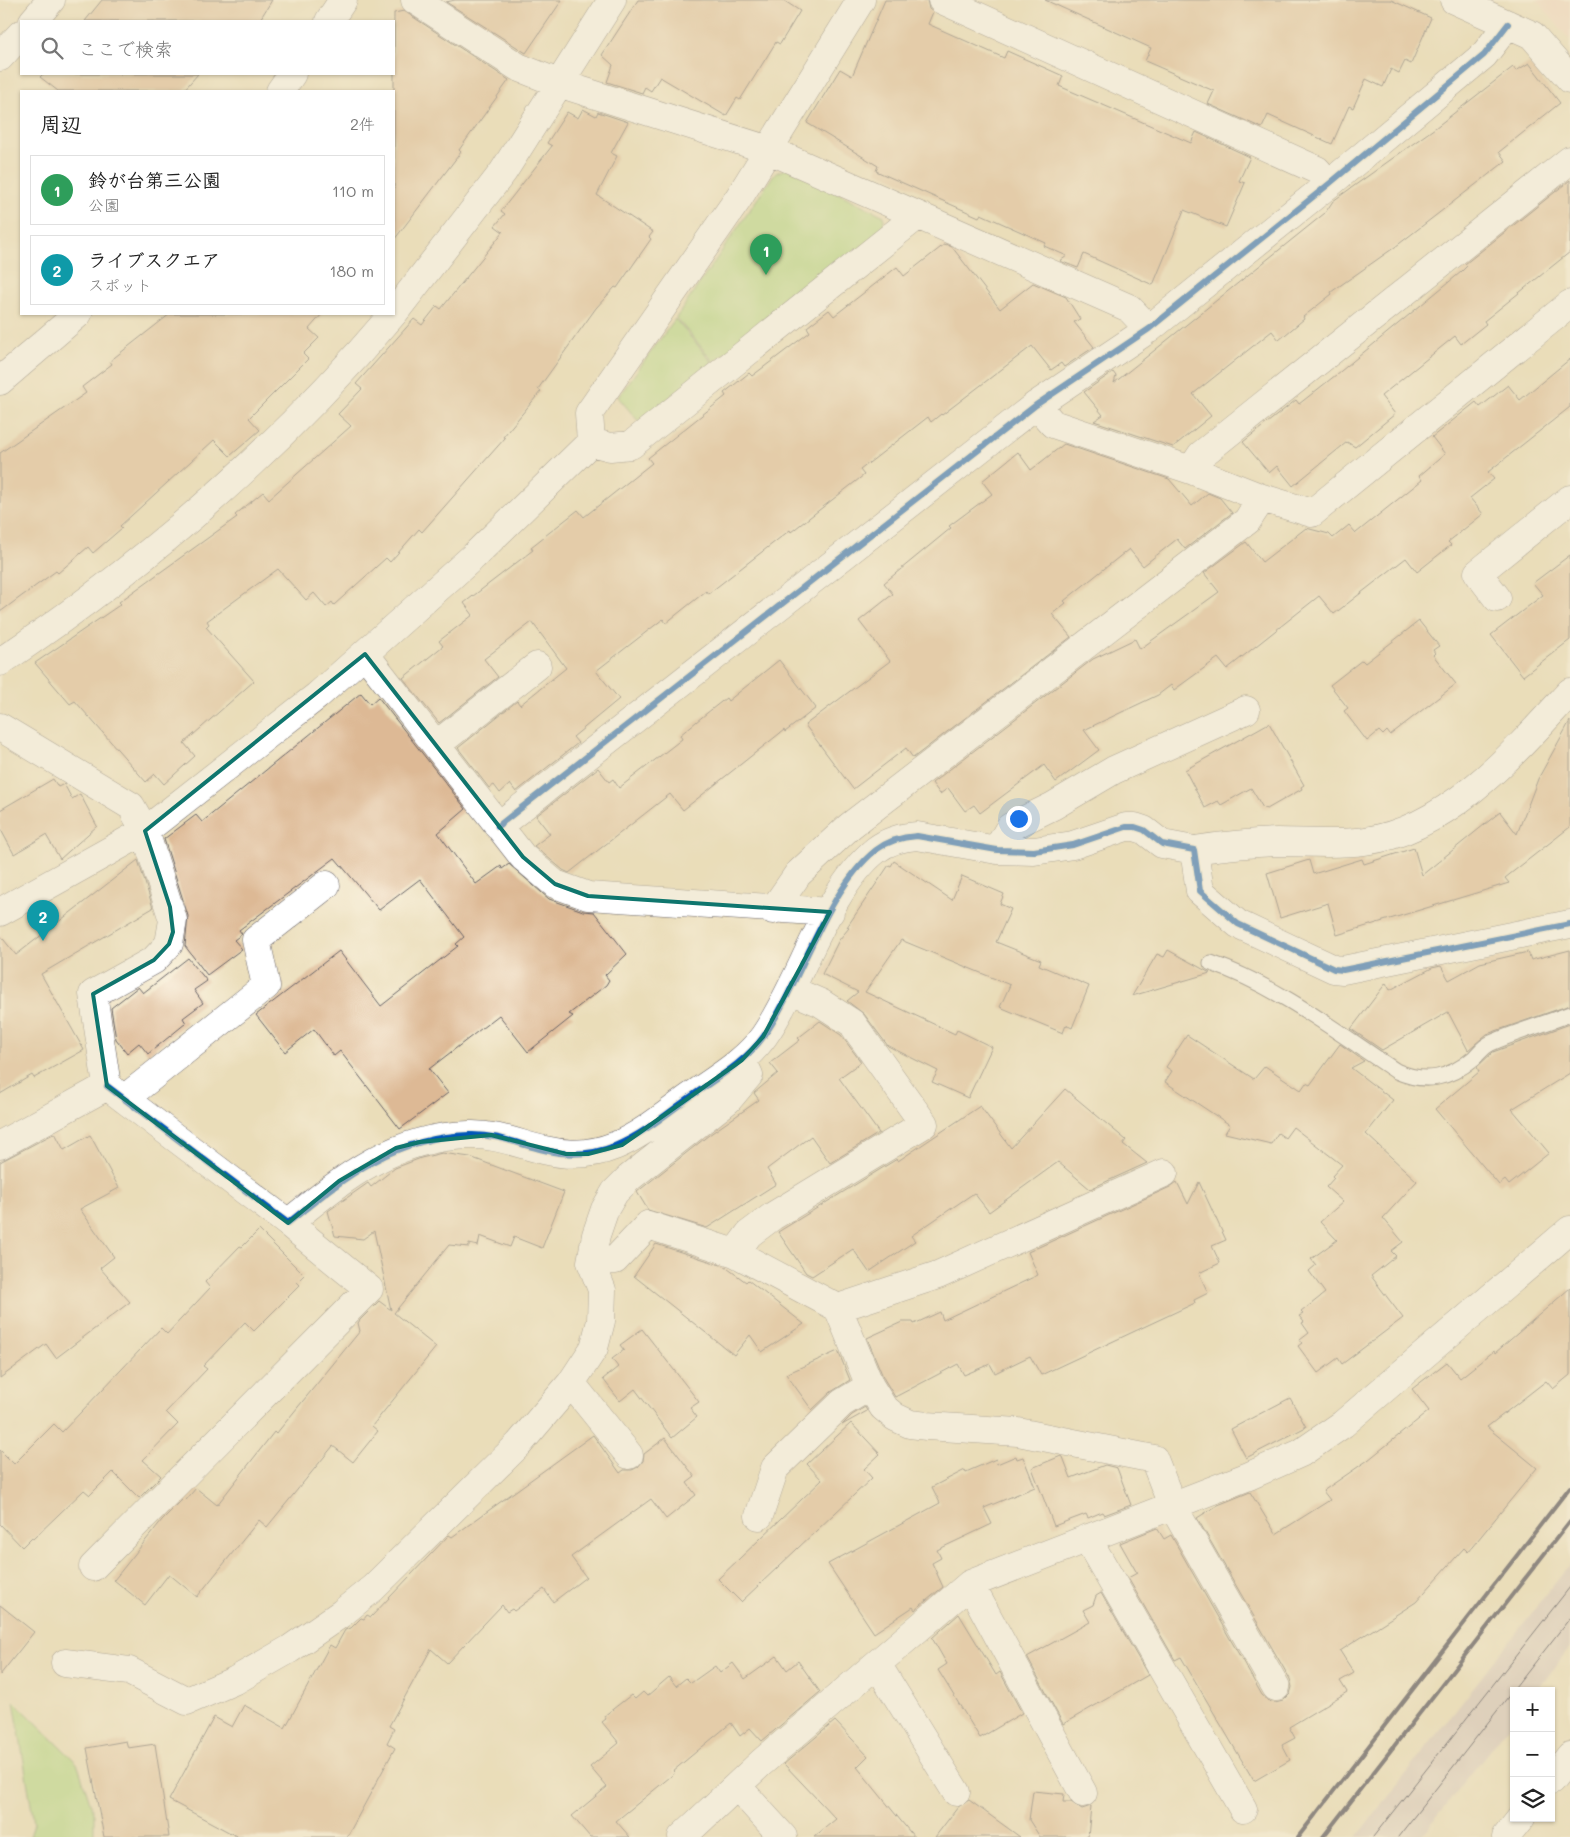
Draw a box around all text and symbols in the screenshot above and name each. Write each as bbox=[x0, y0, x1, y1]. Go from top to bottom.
search box bbox=[20, 20, 395, 75]
icon: search bbox=[38, 34, 66, 62]
text: ここで検索 bbox=[78, 36, 173, 61]
text: 周辺 bbox=[40, 110, 82, 137]
text: 2件 bbox=[350, 113, 375, 134]
text: 鈴が台第三公園 bbox=[88, 167, 221, 192]
text: 1 bbox=[53, 180, 61, 201]
text: 110 m bbox=[332, 180, 374, 201]
text: 公園 bbox=[88, 194, 120, 215]
pin: 1 bbox=[750, 234, 782, 275]
text: ライブスクエア bbox=[88, 247, 220, 272]
text: 2 bbox=[53, 260, 61, 281]
text: 180 m bbox=[329, 260, 374, 281]
text: スポット bbox=[88, 274, 152, 295]
your location bbox=[1006, 806, 1032, 832]
pin: 2 bbox=[27, 900, 59, 941]
map controls bbox=[1510, 1687, 1555, 1822]
button: + bbox=[1510, 1687, 1555, 1732]
button: − bbox=[1510, 1732, 1555, 1777]
button: layers bbox=[1510, 1777, 1555, 1822]

